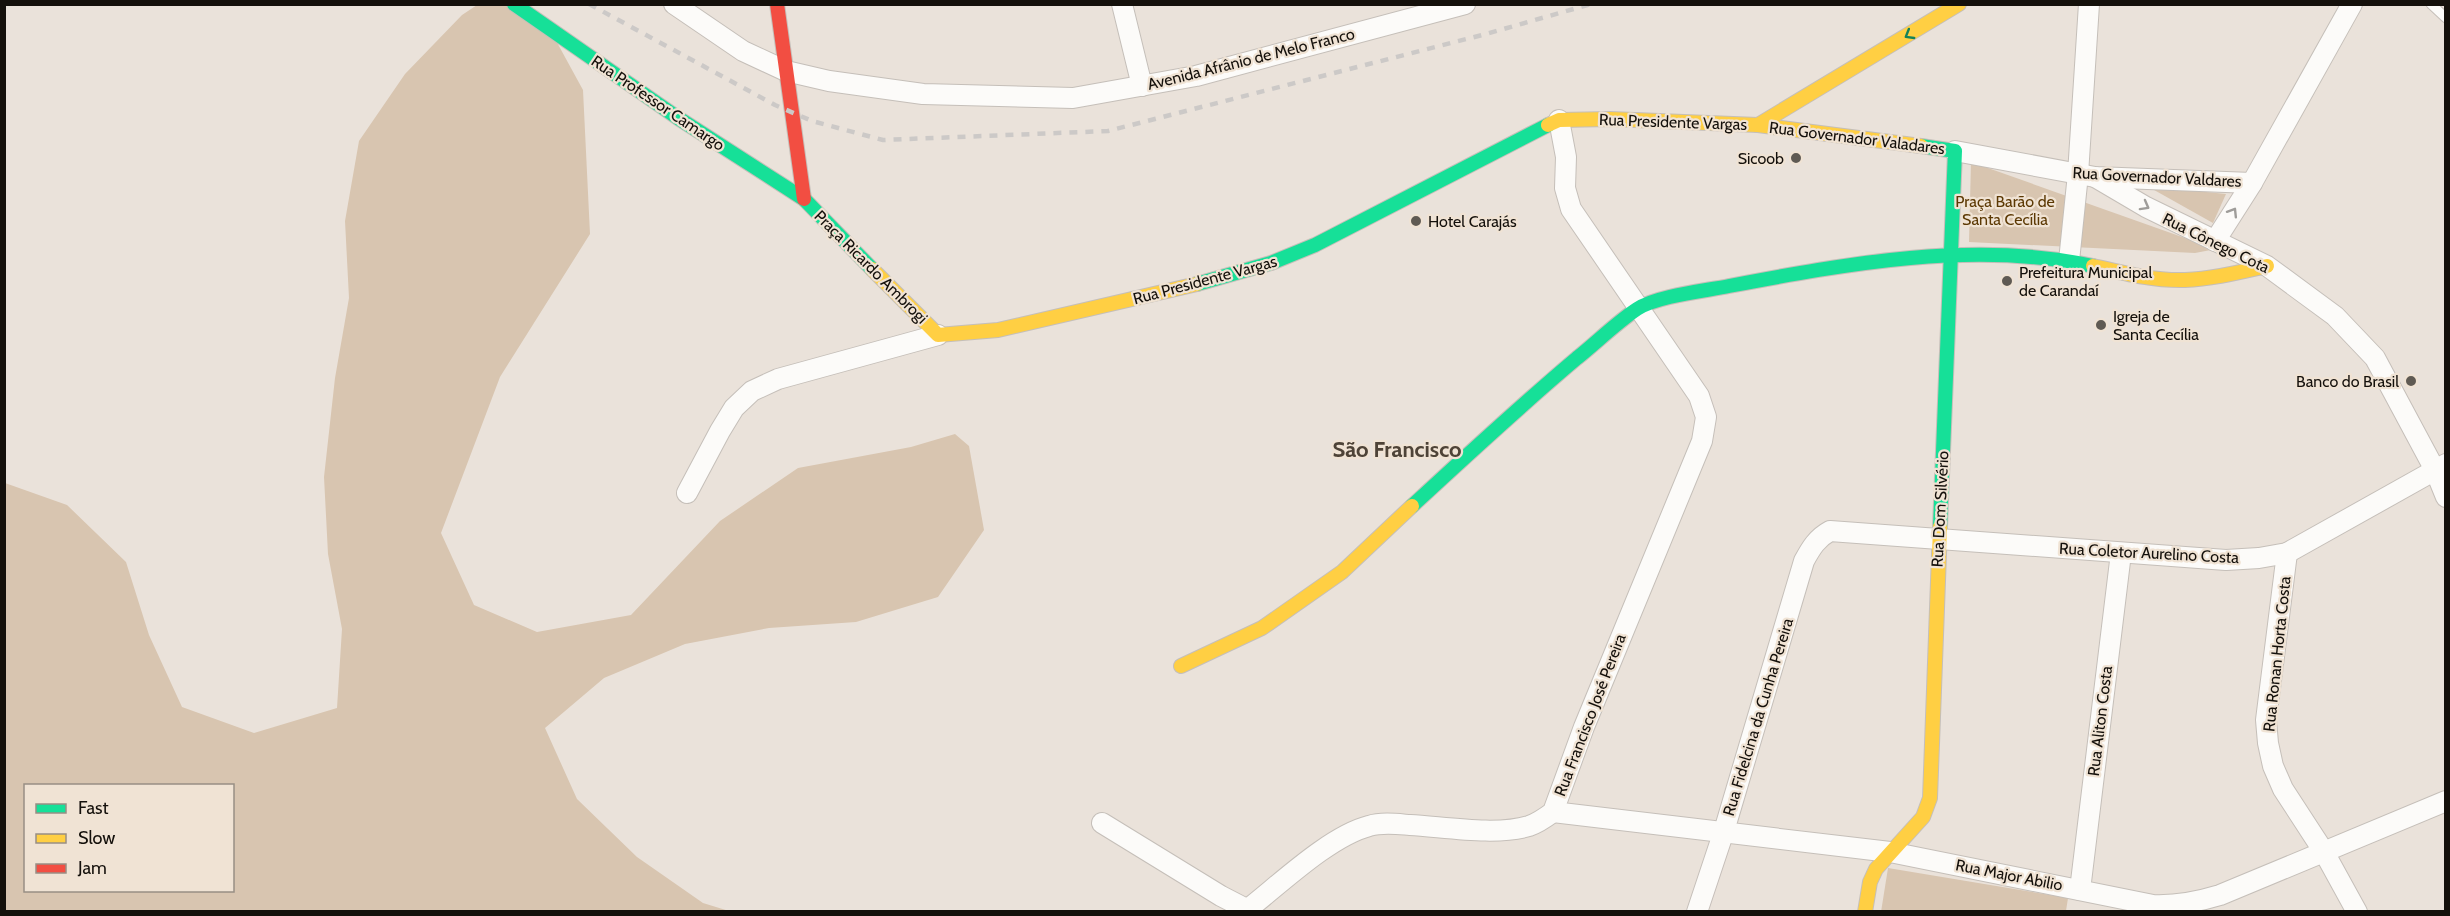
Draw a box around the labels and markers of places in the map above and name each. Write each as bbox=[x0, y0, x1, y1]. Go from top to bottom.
place label: Sicoob bbox=[1738, 149, 1784, 168]
marker: Sicoob bbox=[1789, 151, 1803, 165]
place label: Hotel Carajás bbox=[1428, 212, 1517, 231]
marker: Hotel Carajás bbox=[1409, 214, 1423, 228]
place label: Prefeitura Municipal de Carandaí bbox=[2019, 263, 2153, 300]
marker: Prefeitura Municipal de Carandaí bbox=[2000, 274, 2014, 288]
place label: Igreja de Santa Cecília bbox=[2113, 307, 2199, 344]
marker: Igreja de Santa Cecília bbox=[2094, 318, 2108, 332]
place label: Banco do Brasil bbox=[2296, 372, 2399, 391]
marker: Banco do Brasil bbox=[2404, 374, 2418, 388]

